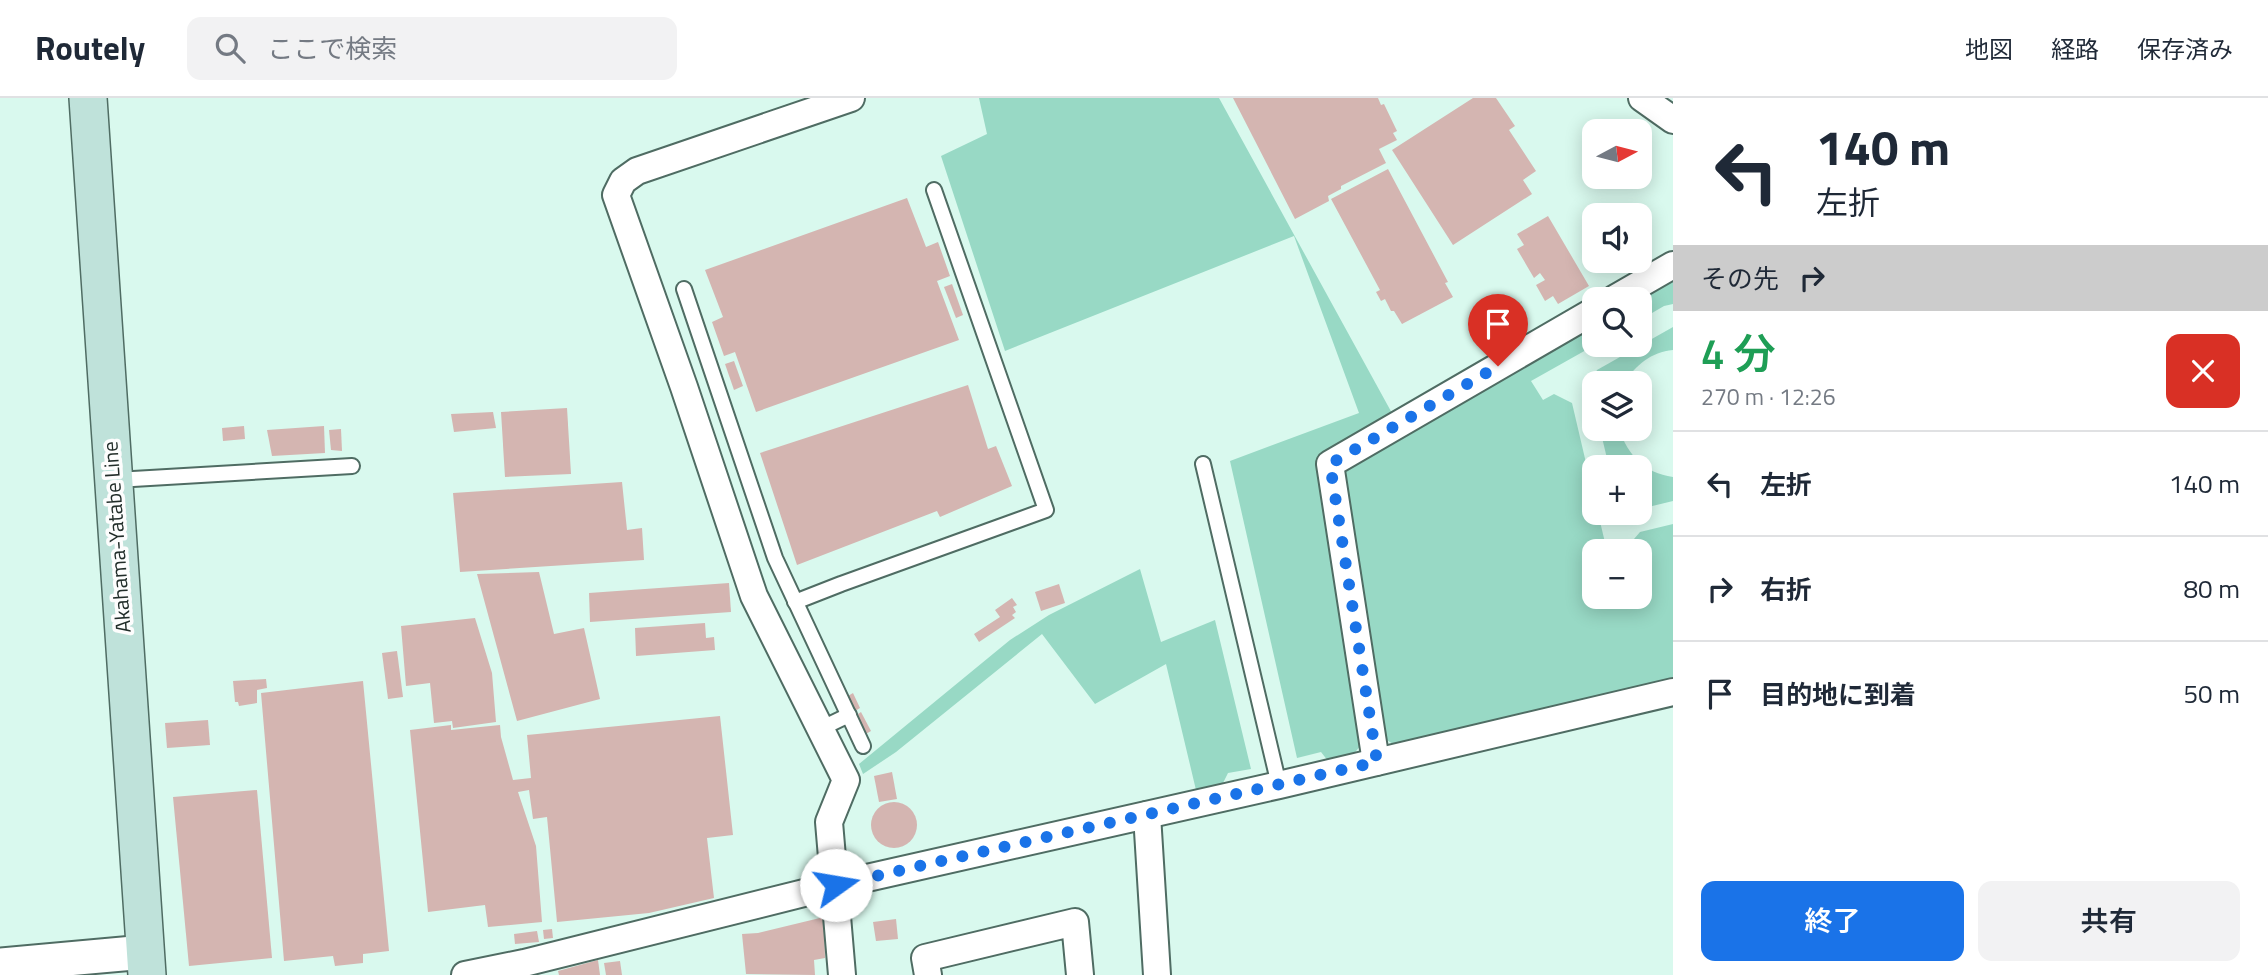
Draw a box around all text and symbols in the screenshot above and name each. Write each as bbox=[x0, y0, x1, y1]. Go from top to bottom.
search box bbox=[187, 17, 677, 80]
text: Routely bbox=[35, 23, 145, 73]
icon: search bbox=[211, 29, 249, 67]
text: ここで検索 bbox=[267, 29, 397, 68]
text: 地図 bbox=[1965, 31, 2013, 67]
text: 経路 bbox=[2051, 31, 2099, 67]
text: 保存済み bbox=[2137, 31, 2233, 67]
text: 140 m bbox=[1816, 109, 1950, 184]
north arrow bbox=[1582, 119, 1652, 189]
map controls bbox=[1582, 119, 1652, 609]
icon: left bbox=[1701, 126, 1792, 217]
text: 左折 bbox=[1816, 178, 1880, 226]
button: sound bbox=[1582, 203, 1652, 273]
text: その先 bbox=[1701, 259, 1779, 298]
icon: right bbox=[1793, 259, 1831, 297]
button: search bbox=[1582, 287, 1652, 357]
pin bbox=[1468, 294, 1528, 366]
icon: arrive bbox=[1479, 305, 1517, 343]
text: 4 分 bbox=[1701, 321, 1776, 385]
button: close bbox=[2166, 334, 2240, 408]
button: layers bbox=[1582, 371, 1652, 441]
text: 270 m · 12:26 bbox=[1701, 379, 1836, 414]
street label: Akahama-Yatabe Line bbox=[93, 440, 139, 634]
button: + bbox=[1582, 455, 1652, 525]
text: 140 m bbox=[2169, 464, 2240, 503]
icon: left bbox=[1701, 465, 1739, 503]
text: 左折 bbox=[1760, 465, 1812, 504]
button: − bbox=[1582, 539, 1652, 609]
text: 80 m bbox=[2183, 569, 2240, 608]
icon: right bbox=[1701, 570, 1739, 608]
text: 右折 bbox=[1760, 570, 1812, 609]
text: 50 m bbox=[2183, 674, 2240, 713]
icon: arrive bbox=[1701, 675, 1739, 713]
text: 目的地に到着 bbox=[1760, 675, 1916, 714]
position arrow bbox=[799, 848, 873, 922]
button: 終了 bbox=[1701, 881, 1964, 961]
button: 共有 bbox=[1978, 881, 2240, 961]

